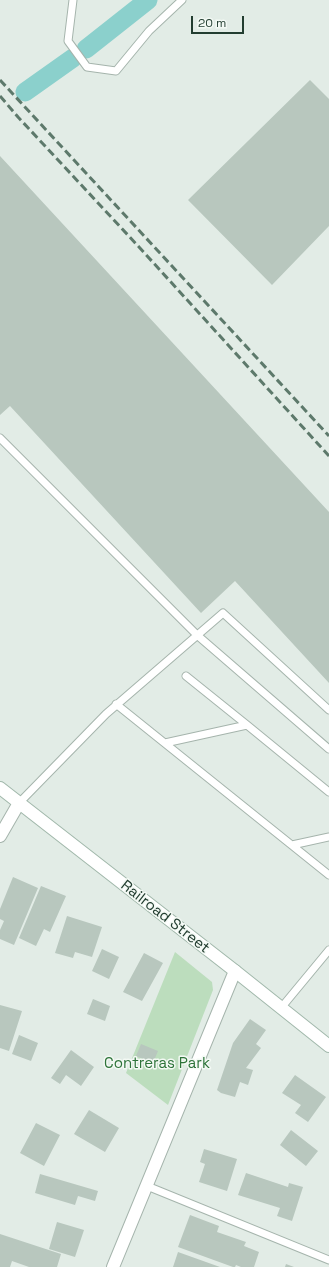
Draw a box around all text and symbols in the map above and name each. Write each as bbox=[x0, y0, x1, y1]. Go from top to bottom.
scale bar bbox=[193, 8, 246, 34]
text: 20 m bbox=[198, 15, 226, 31]
street label: Railroad Street bbox=[117, 877, 213, 957]
park label: Contreras Park bbox=[104, 1055, 210, 1073]

